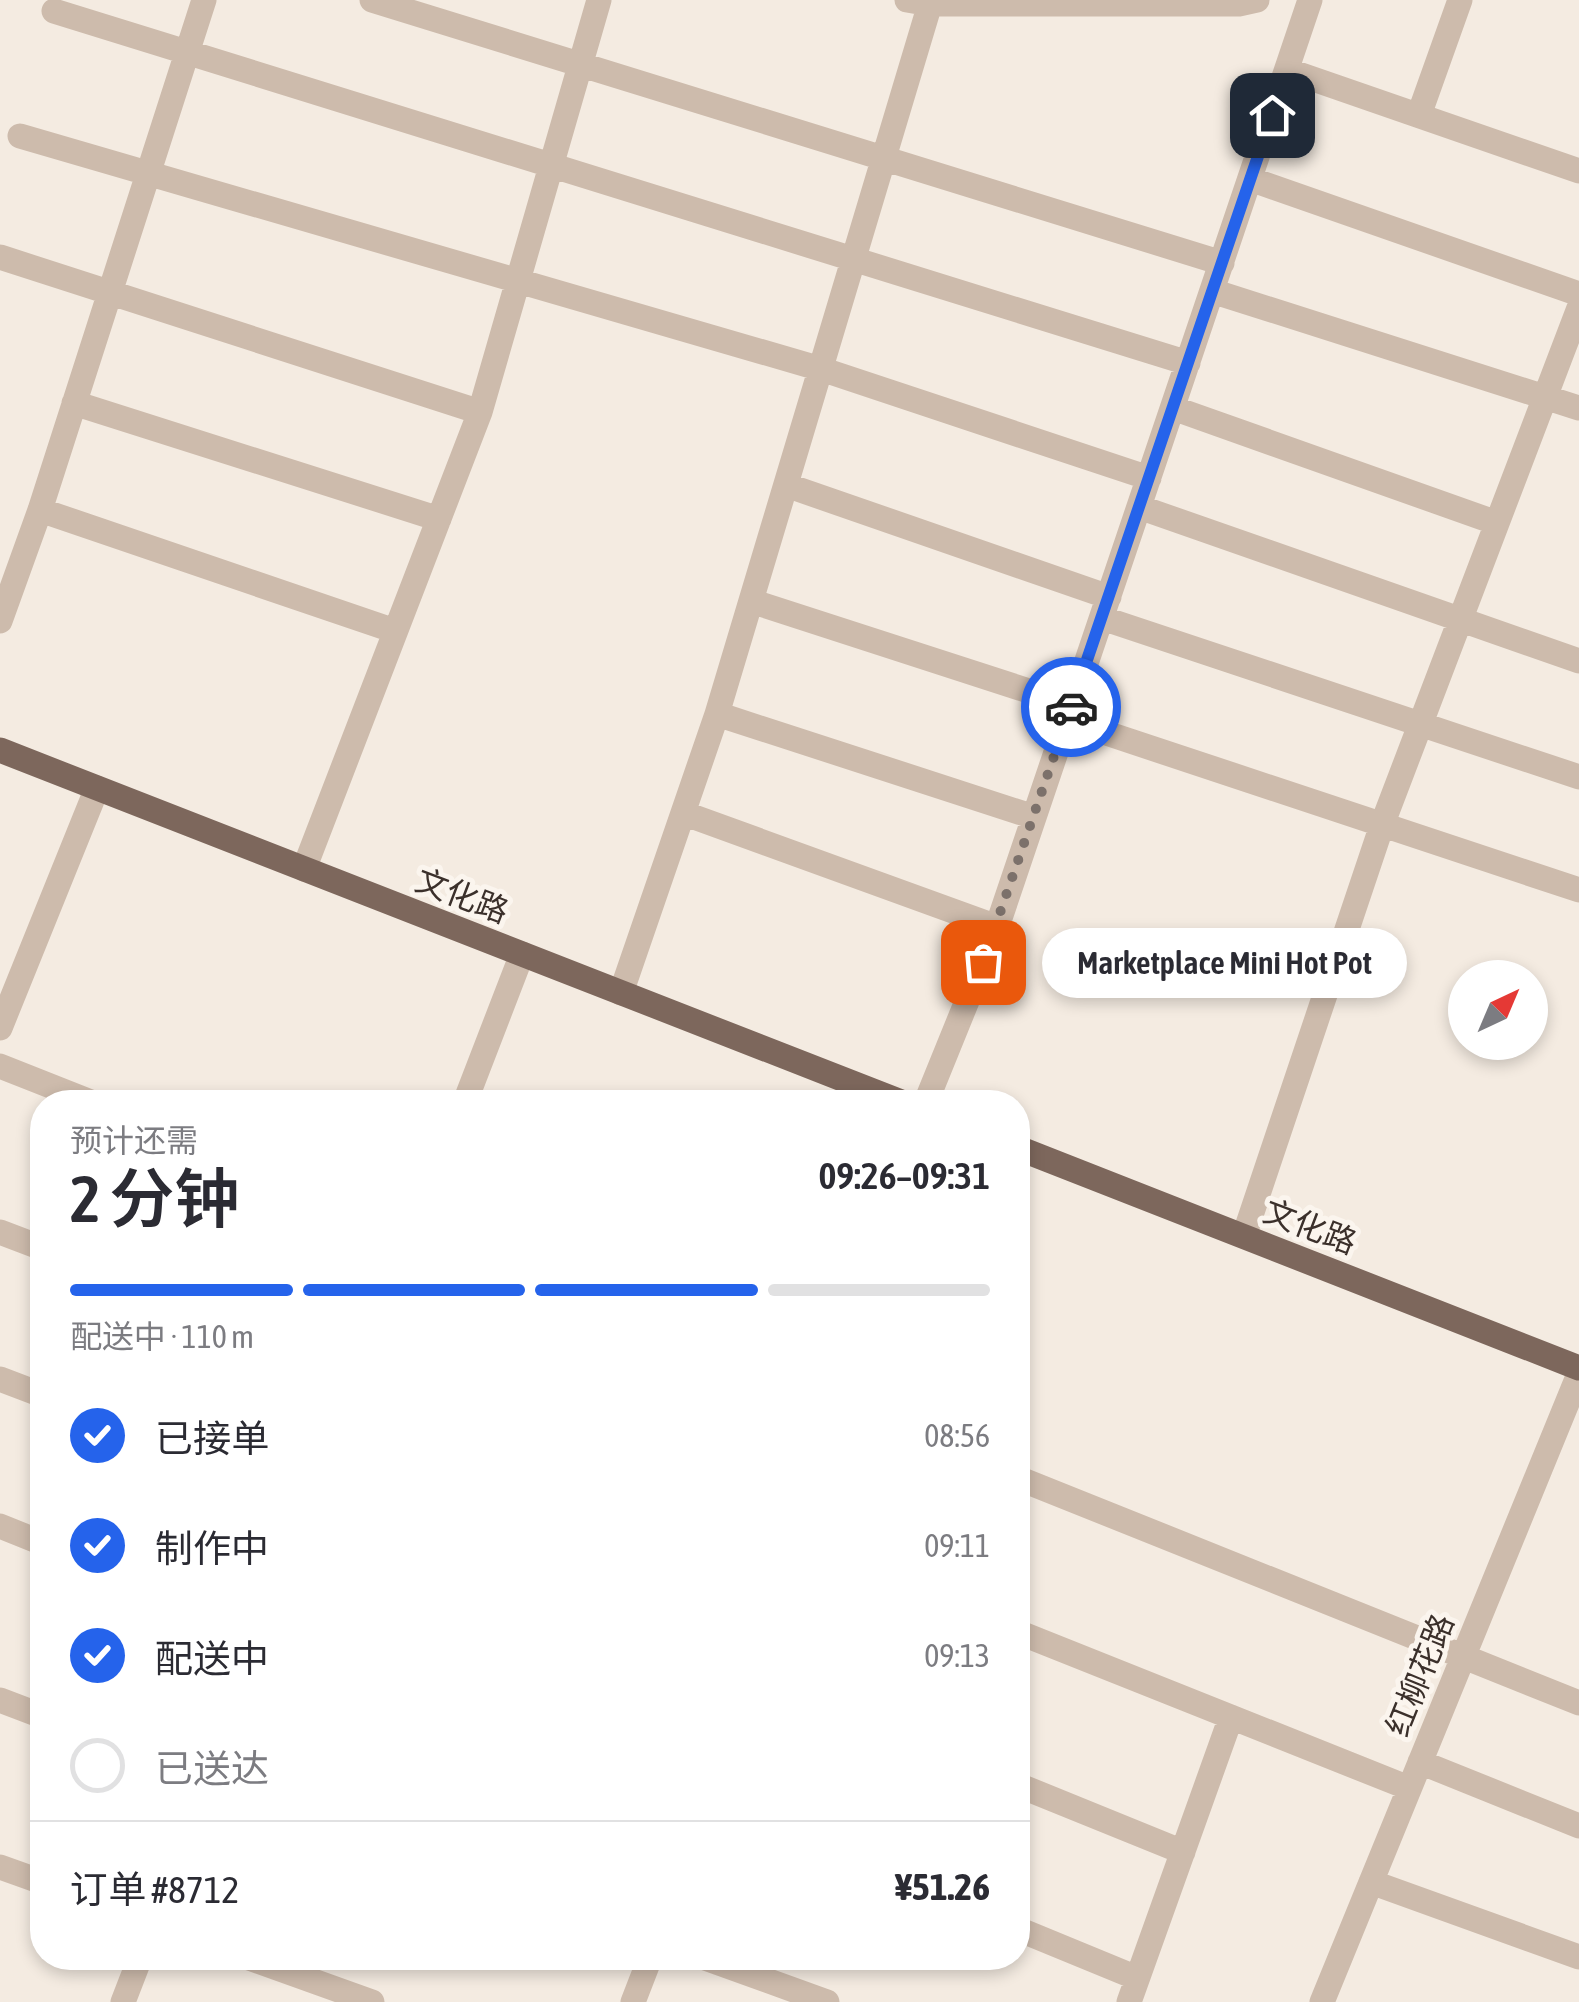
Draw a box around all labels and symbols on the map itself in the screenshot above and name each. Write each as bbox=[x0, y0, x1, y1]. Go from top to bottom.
pin bbox=[1230, 73, 1315, 158]
courier bbox=[1021, 657, 1121, 757]
street label: 文化路 bbox=[411, 861, 514, 930]
pin bbox=[941, 920, 1026, 1005]
callout: Marketplace Mini Hot Pot bbox=[1043, 927, 1408, 997]
north arrow bbox=[1448, 960, 1548, 1060]
street label: 文化路 bbox=[1259, 1192, 1362, 1261]
street label: 红柳花路 bbox=[1378, 1609, 1461, 1741]

